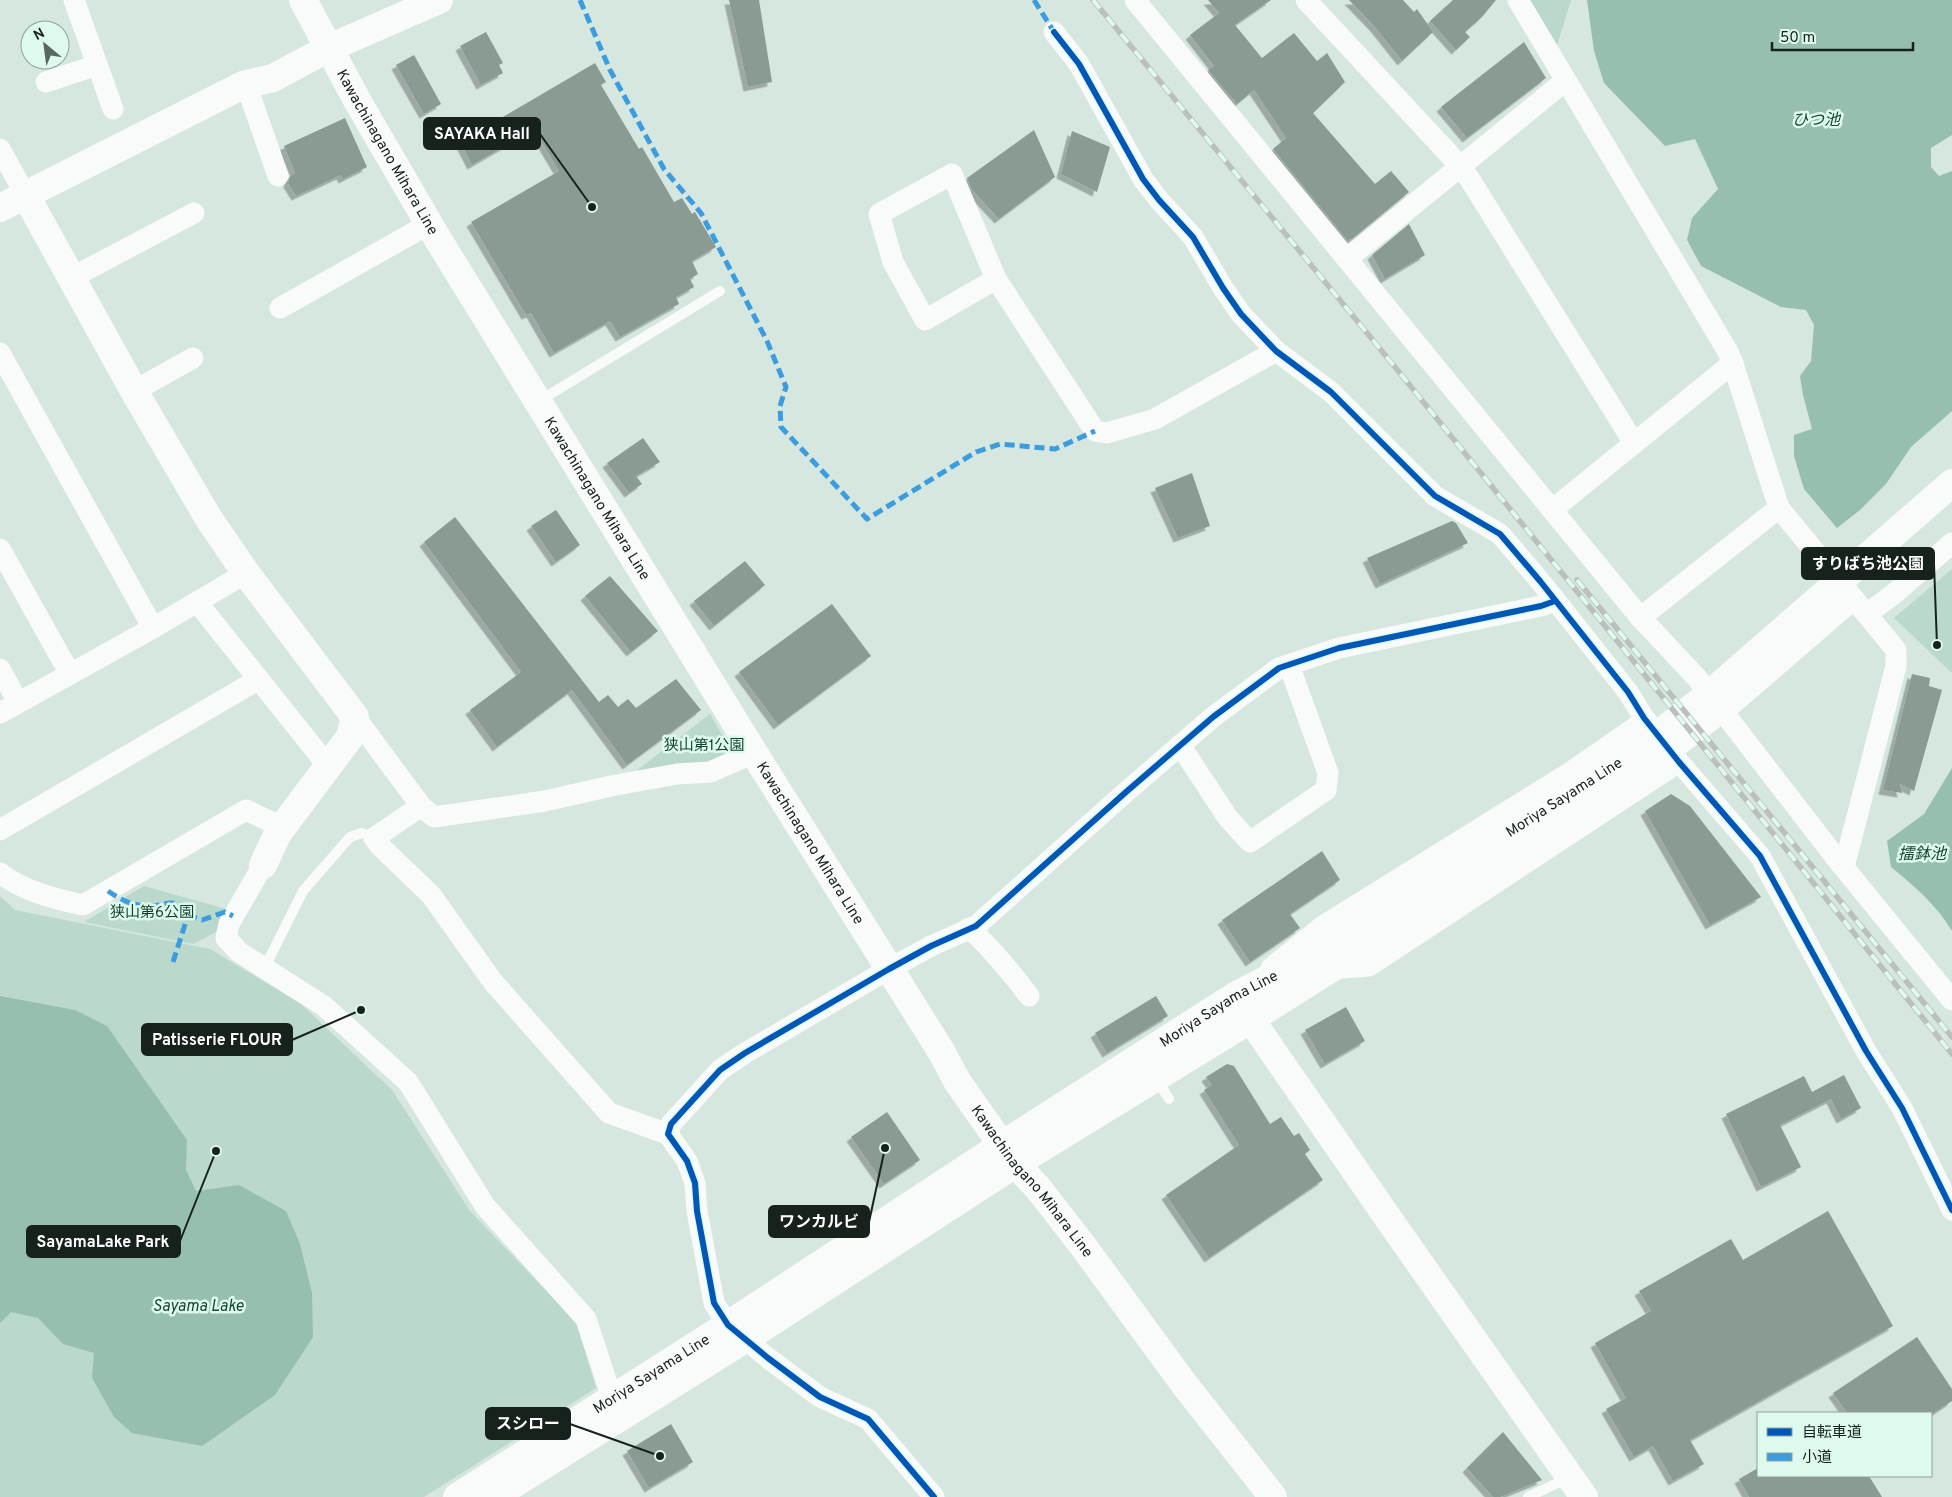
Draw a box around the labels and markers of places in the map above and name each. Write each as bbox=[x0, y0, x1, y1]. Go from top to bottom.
callout: SAYAKA Hall bbox=[424, 118, 540, 149]
callout: すりばち池公園 bbox=[1802, 548, 1934, 579]
callout: Patisserie FLOUR bbox=[142, 1024, 292, 1055]
callout: ワンカルビ bbox=[769, 1206, 869, 1237]
callout: SayamaLake Park bbox=[27, 1226, 180, 1257]
callout: スシロー bbox=[486, 1408, 570, 1439]

